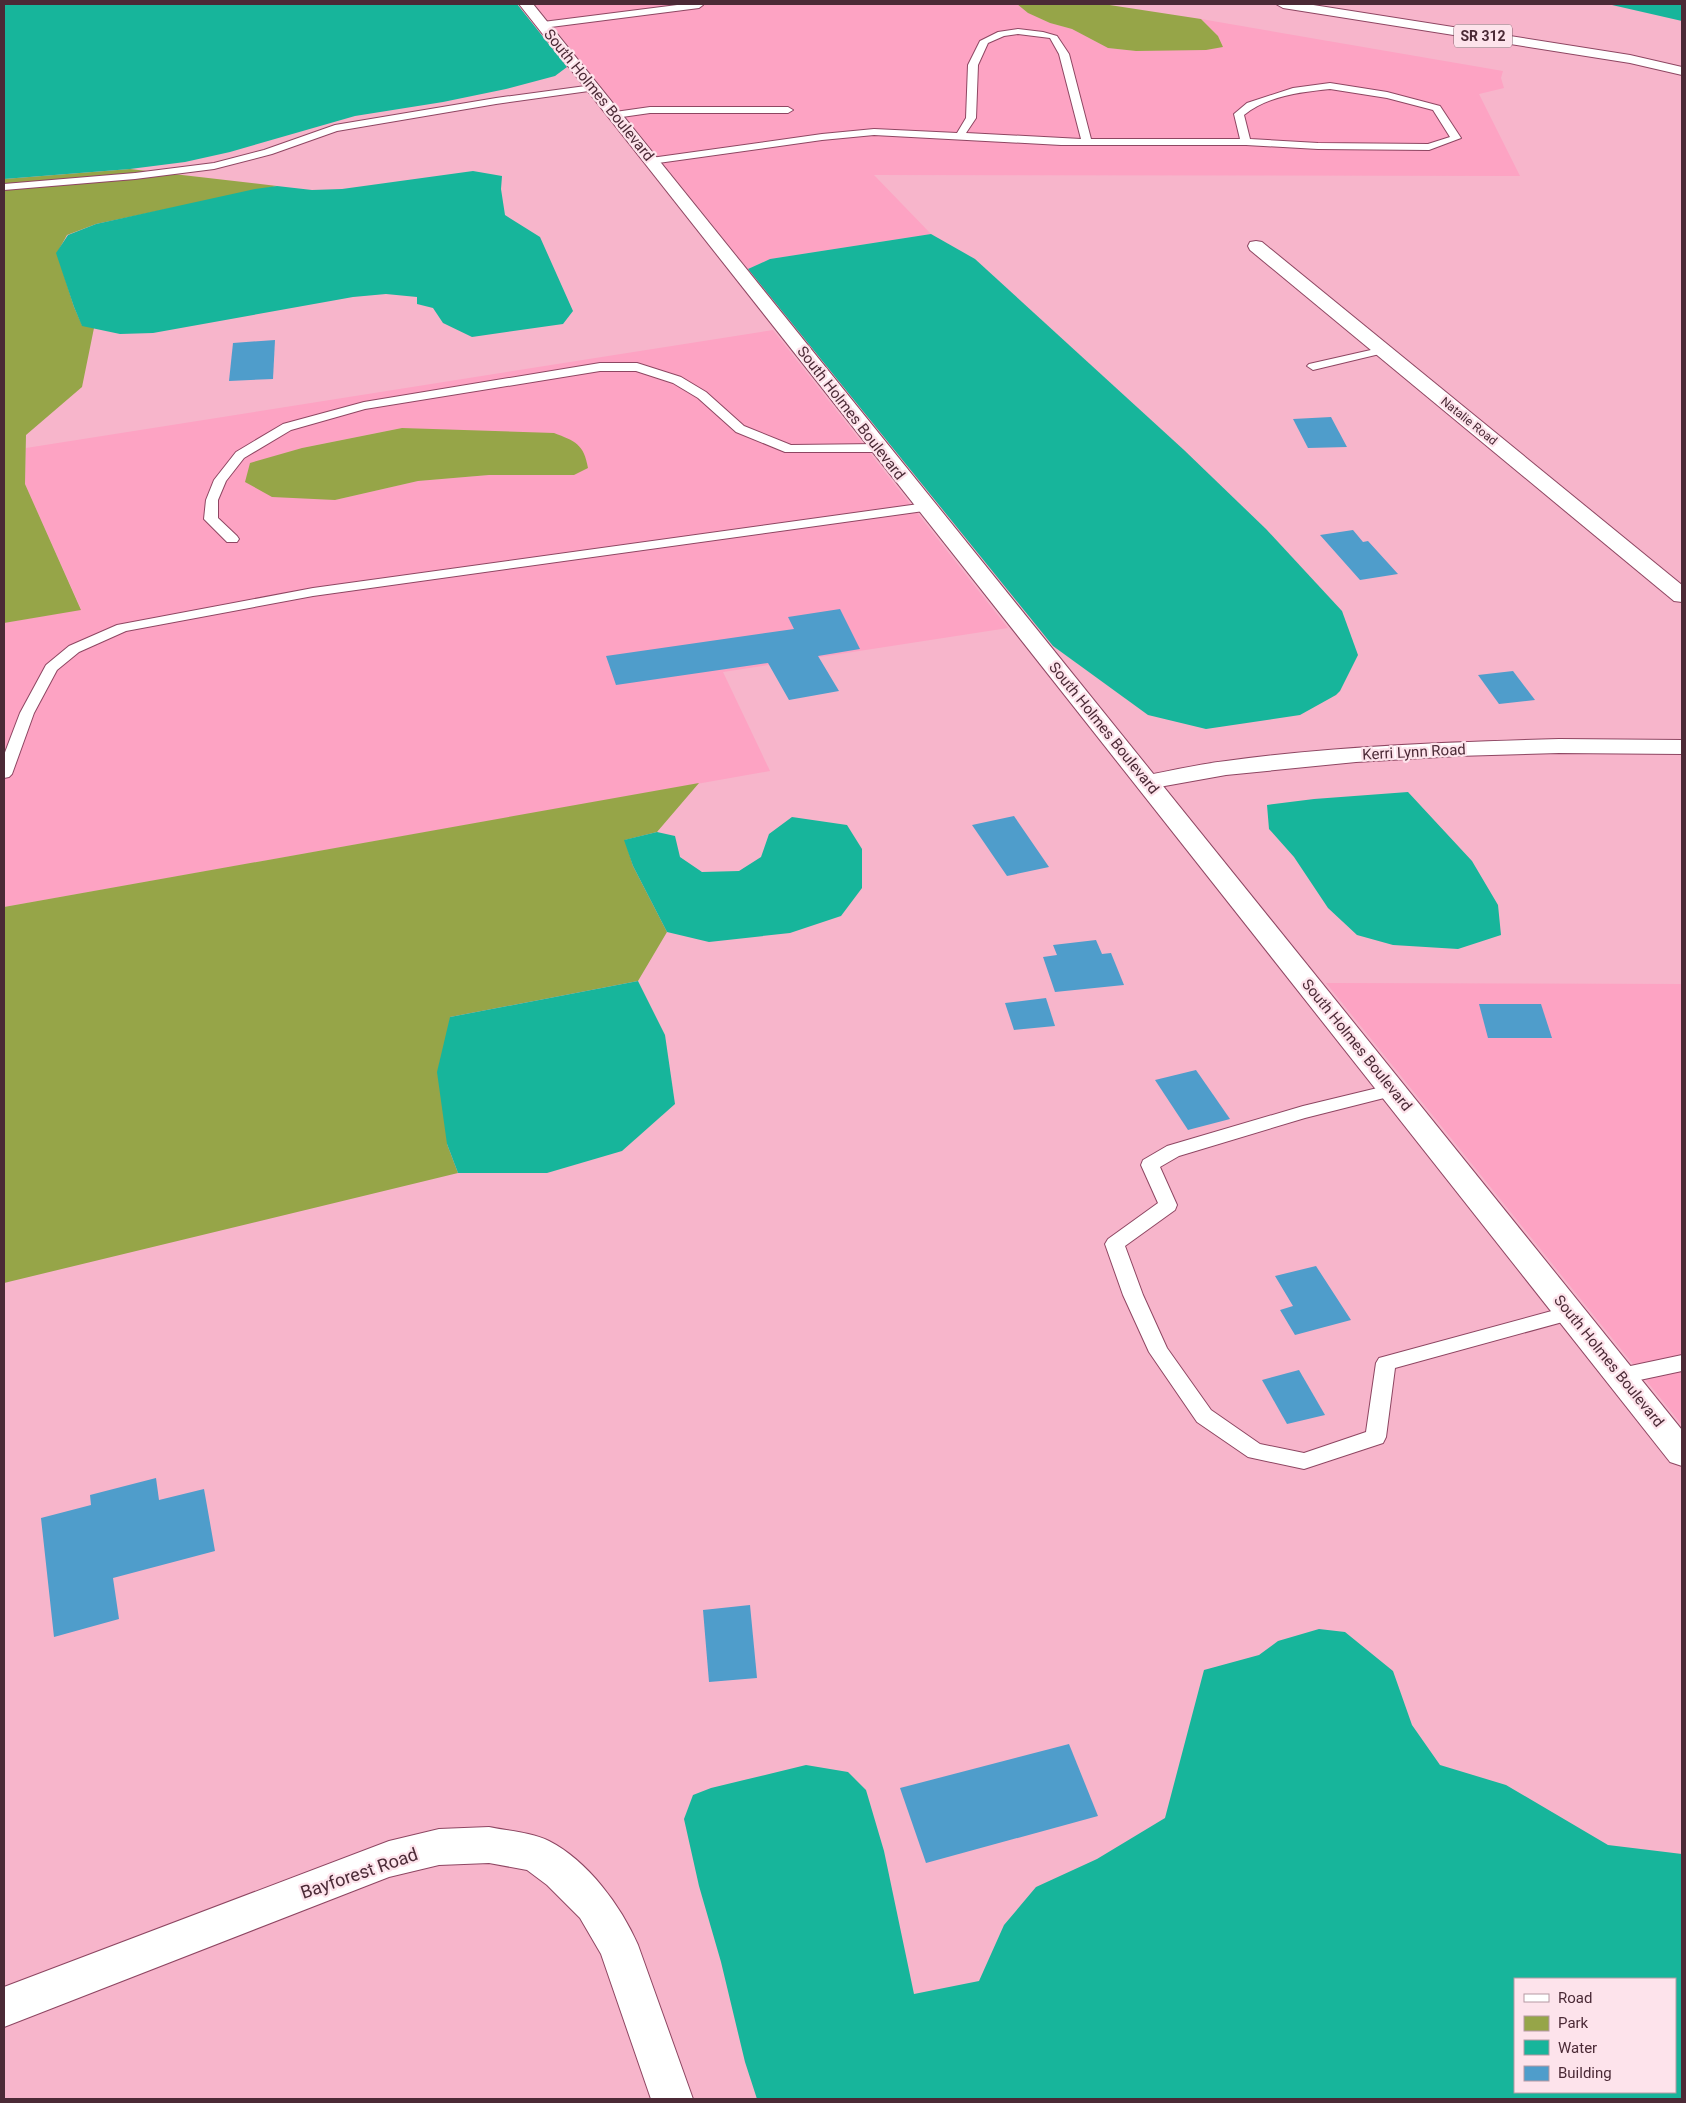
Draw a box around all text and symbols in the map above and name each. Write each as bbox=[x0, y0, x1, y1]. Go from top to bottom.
road number: SR 312 bbox=[1454, 24, 1512, 48]
street label: South Holmes Boulevard bbox=[540, 25, 658, 165]
street label: South Holmes Boulevard bbox=[793, 343, 909, 483]
street label: Natalie Road bbox=[1438, 394, 1500, 448]
street label: South Holmes Boulevard bbox=[1045, 658, 1163, 798]
street label: Kerri Lynn Road bbox=[1362, 740, 1466, 764]
street label: South Holmes Boulevard bbox=[1298, 975, 1416, 1115]
street label: South Holmes Boulevard bbox=[1550, 1291, 1668, 1431]
street label: Bayforest Road bbox=[298, 1843, 420, 1903]
legend bbox=[1514, 1978, 1676, 2093]
text: Road bbox=[1558, 1989, 1592, 2007]
text: Park bbox=[1558, 2014, 1589, 2032]
text: Water bbox=[1558, 2039, 1597, 2057]
text: Building bbox=[1558, 2064, 1612, 2082]

